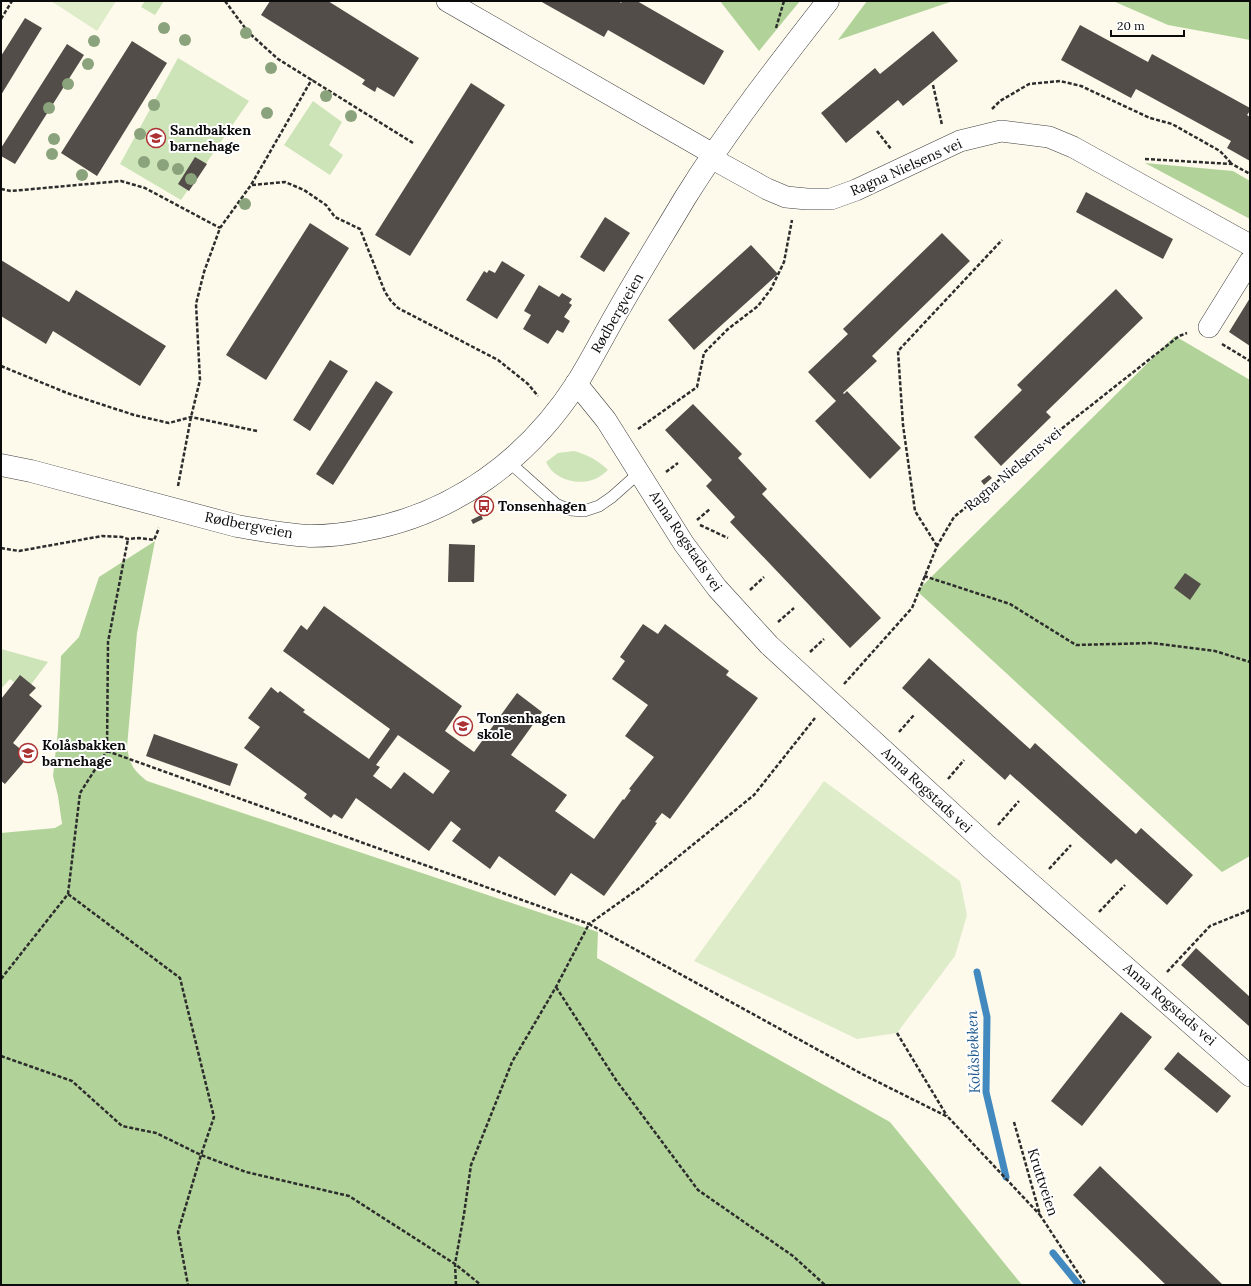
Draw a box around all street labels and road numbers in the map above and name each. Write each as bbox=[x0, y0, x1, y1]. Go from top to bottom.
street label: Ragna Nielsens vei bbox=[847, 134, 965, 200]
street label: Rødbergveien bbox=[587, 269, 647, 356]
street label: Ragna Nielsens vei bbox=[961, 423, 1065, 515]
street label: Anna Rogstads vei bbox=[645, 486, 726, 595]
street label: Rødbergveien bbox=[203, 508, 295, 542]
street label: Anna Rogstads vei bbox=[877, 743, 976, 837]
street label: Anna Rogstads vei bbox=[1119, 958, 1220, 1049]
street label: Kruttveien bbox=[1024, 1146, 1062, 1218]

